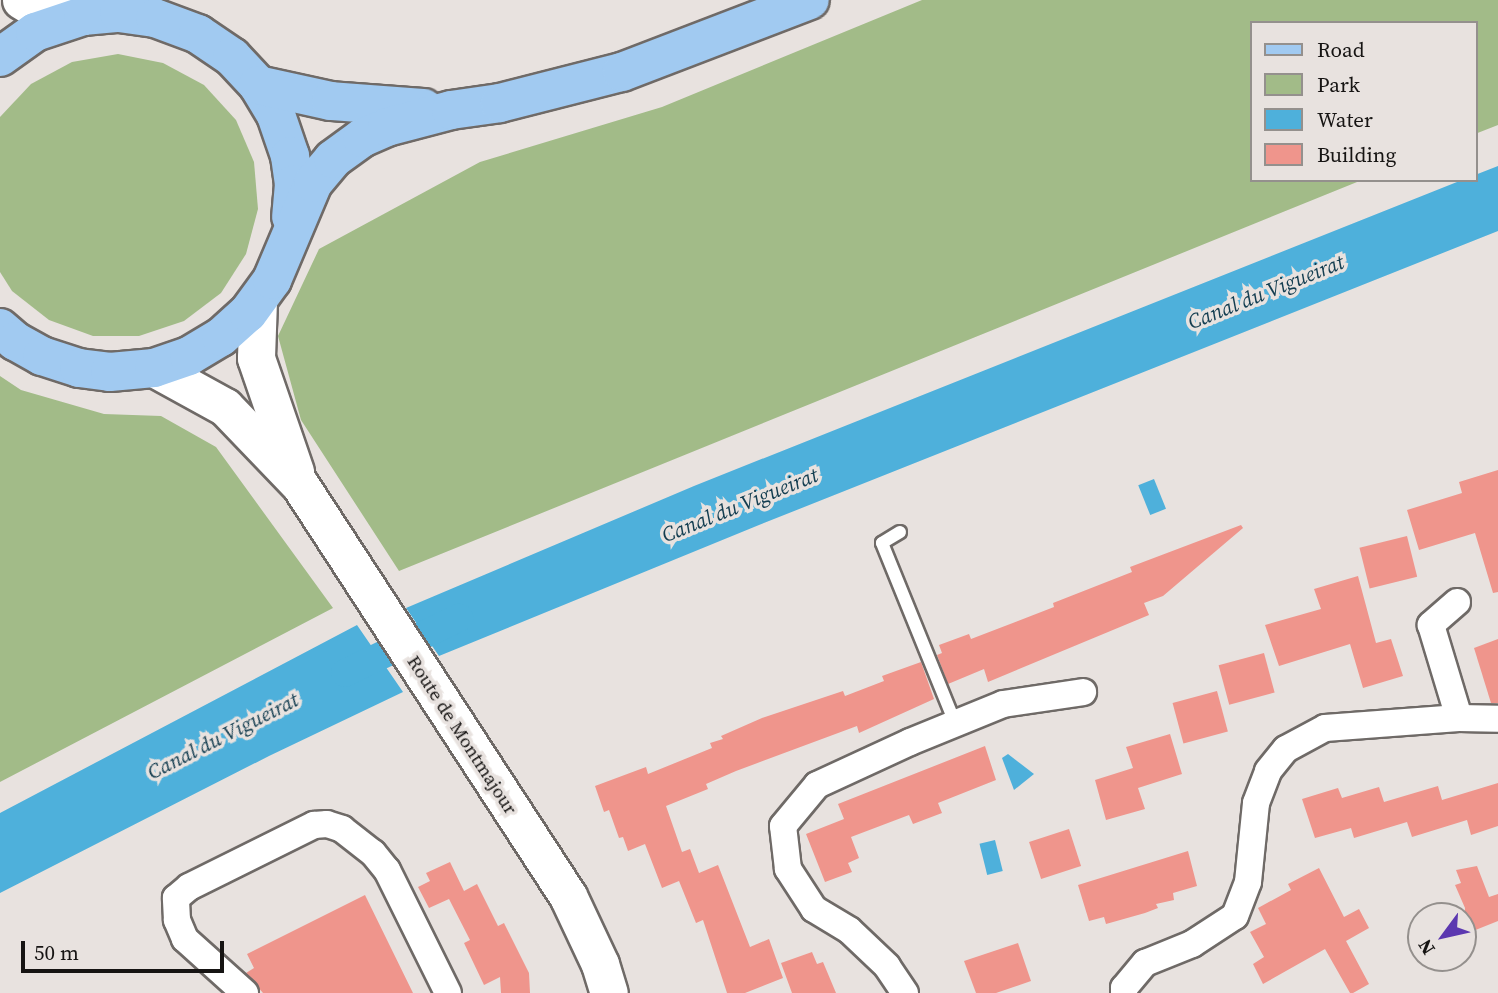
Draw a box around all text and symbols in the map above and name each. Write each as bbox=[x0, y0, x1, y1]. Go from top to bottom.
legend bbox=[1250, 21, 1477, 182]
text: Road bbox=[1317, 35, 1365, 64]
text: Park bbox=[1317, 70, 1360, 99]
text: Water bbox=[1317, 105, 1373, 134]
text: Building bbox=[1317, 140, 1396, 169]
water label: Canal du Vigueirat bbox=[1184, 249, 1348, 335]
water label: Canal du Vigueirat bbox=[658, 462, 822, 548]
street label: Route de Montmajour bbox=[402, 651, 522, 819]
water label: Canal du Vigueirat bbox=[143, 687, 303, 785]
north arrow bbox=[1407, 902, 1477, 972]
scale bar bbox=[24, 926, 228, 970]
text: N bbox=[1411, 934, 1441, 960]
text: 50 m bbox=[34, 938, 79, 967]

